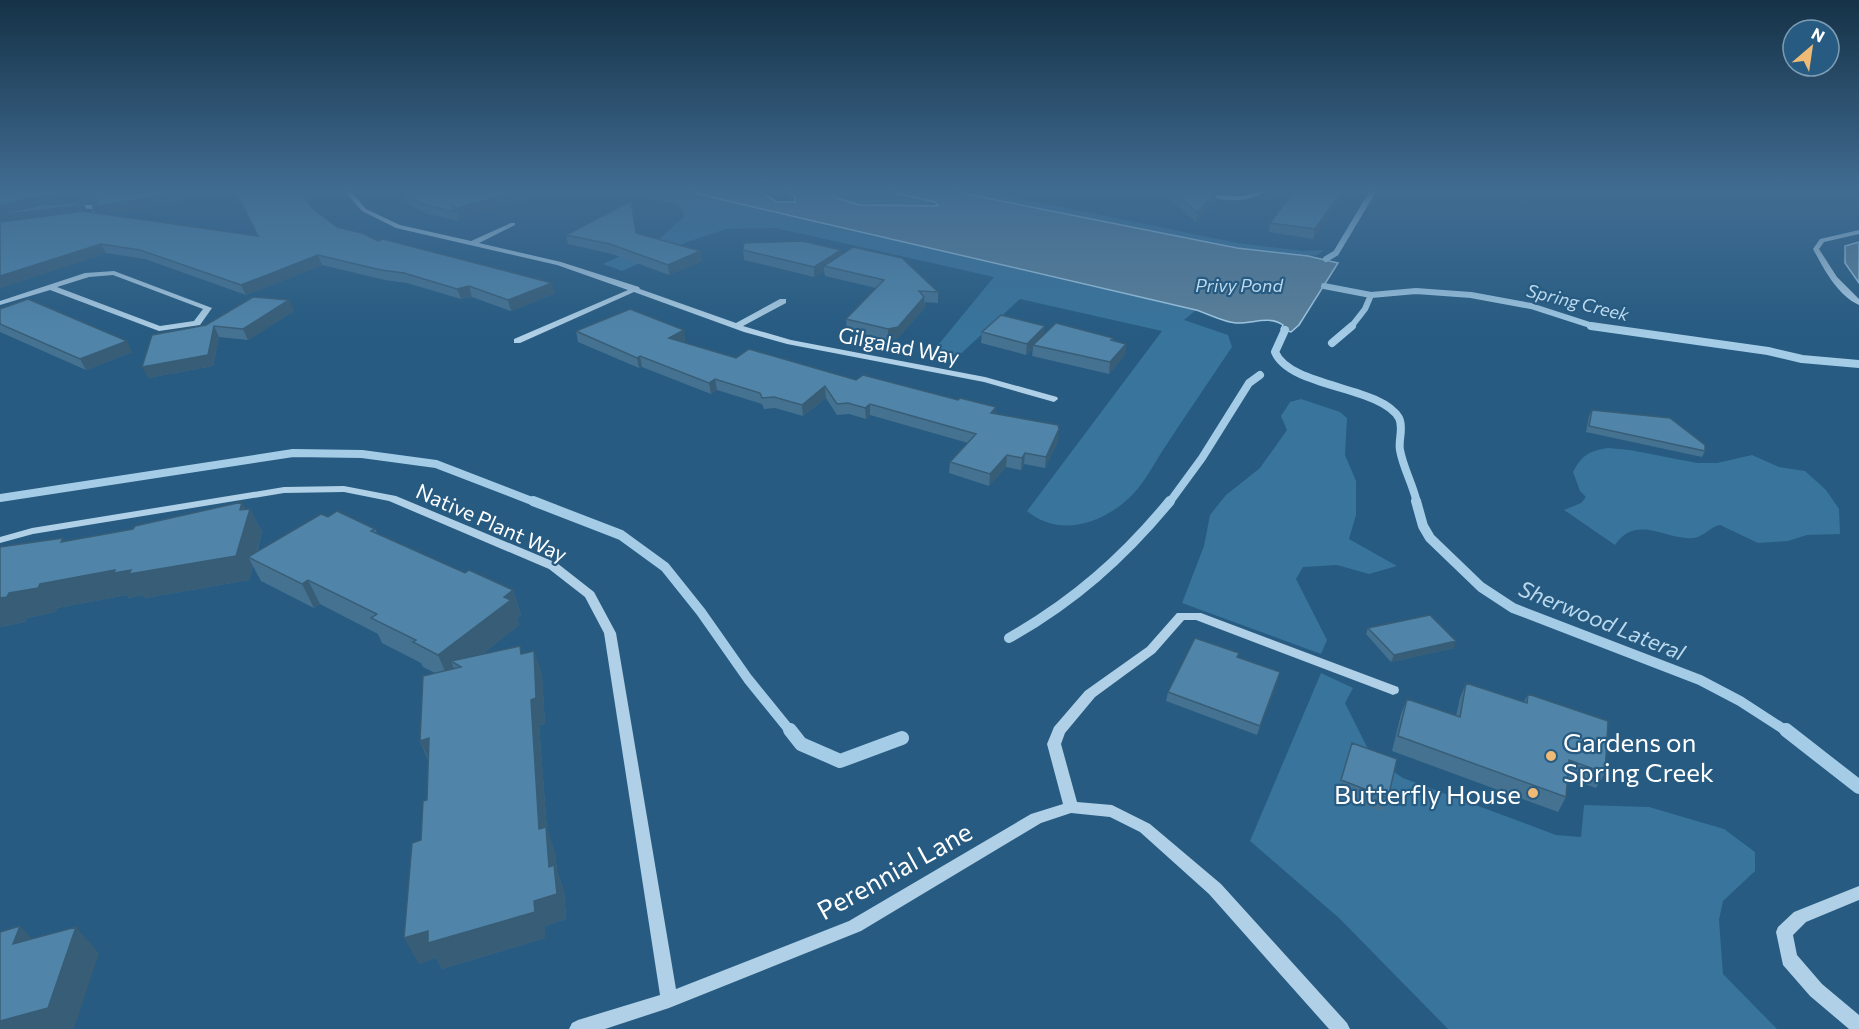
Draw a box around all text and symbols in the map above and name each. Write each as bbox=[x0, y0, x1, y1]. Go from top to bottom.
north arrow bbox=[1781, 18, 1841, 78]
text: N bbox=[1809, 23, 1828, 46]
water label: Privy Pond bbox=[1195, 274, 1283, 296]
water label: Spring Creek bbox=[1525, 279, 1633, 326]
street label: Gilgalad Way bbox=[836, 321, 962, 369]
street label: Native Plant Way bbox=[413, 478, 571, 567]
water label: Sherwood Lateral bbox=[1515, 574, 1689, 666]
place label: Gardens on Spring Creek bbox=[1563, 726, 1714, 787]
marker: Gardens on Spring Creek bbox=[1544, 749, 1558, 763]
place label: Butterfly House bbox=[1334, 778, 1521, 809]
marker: Butterfly House bbox=[1526, 786, 1540, 800]
street label: Perennial Lane bbox=[811, 815, 977, 925]

